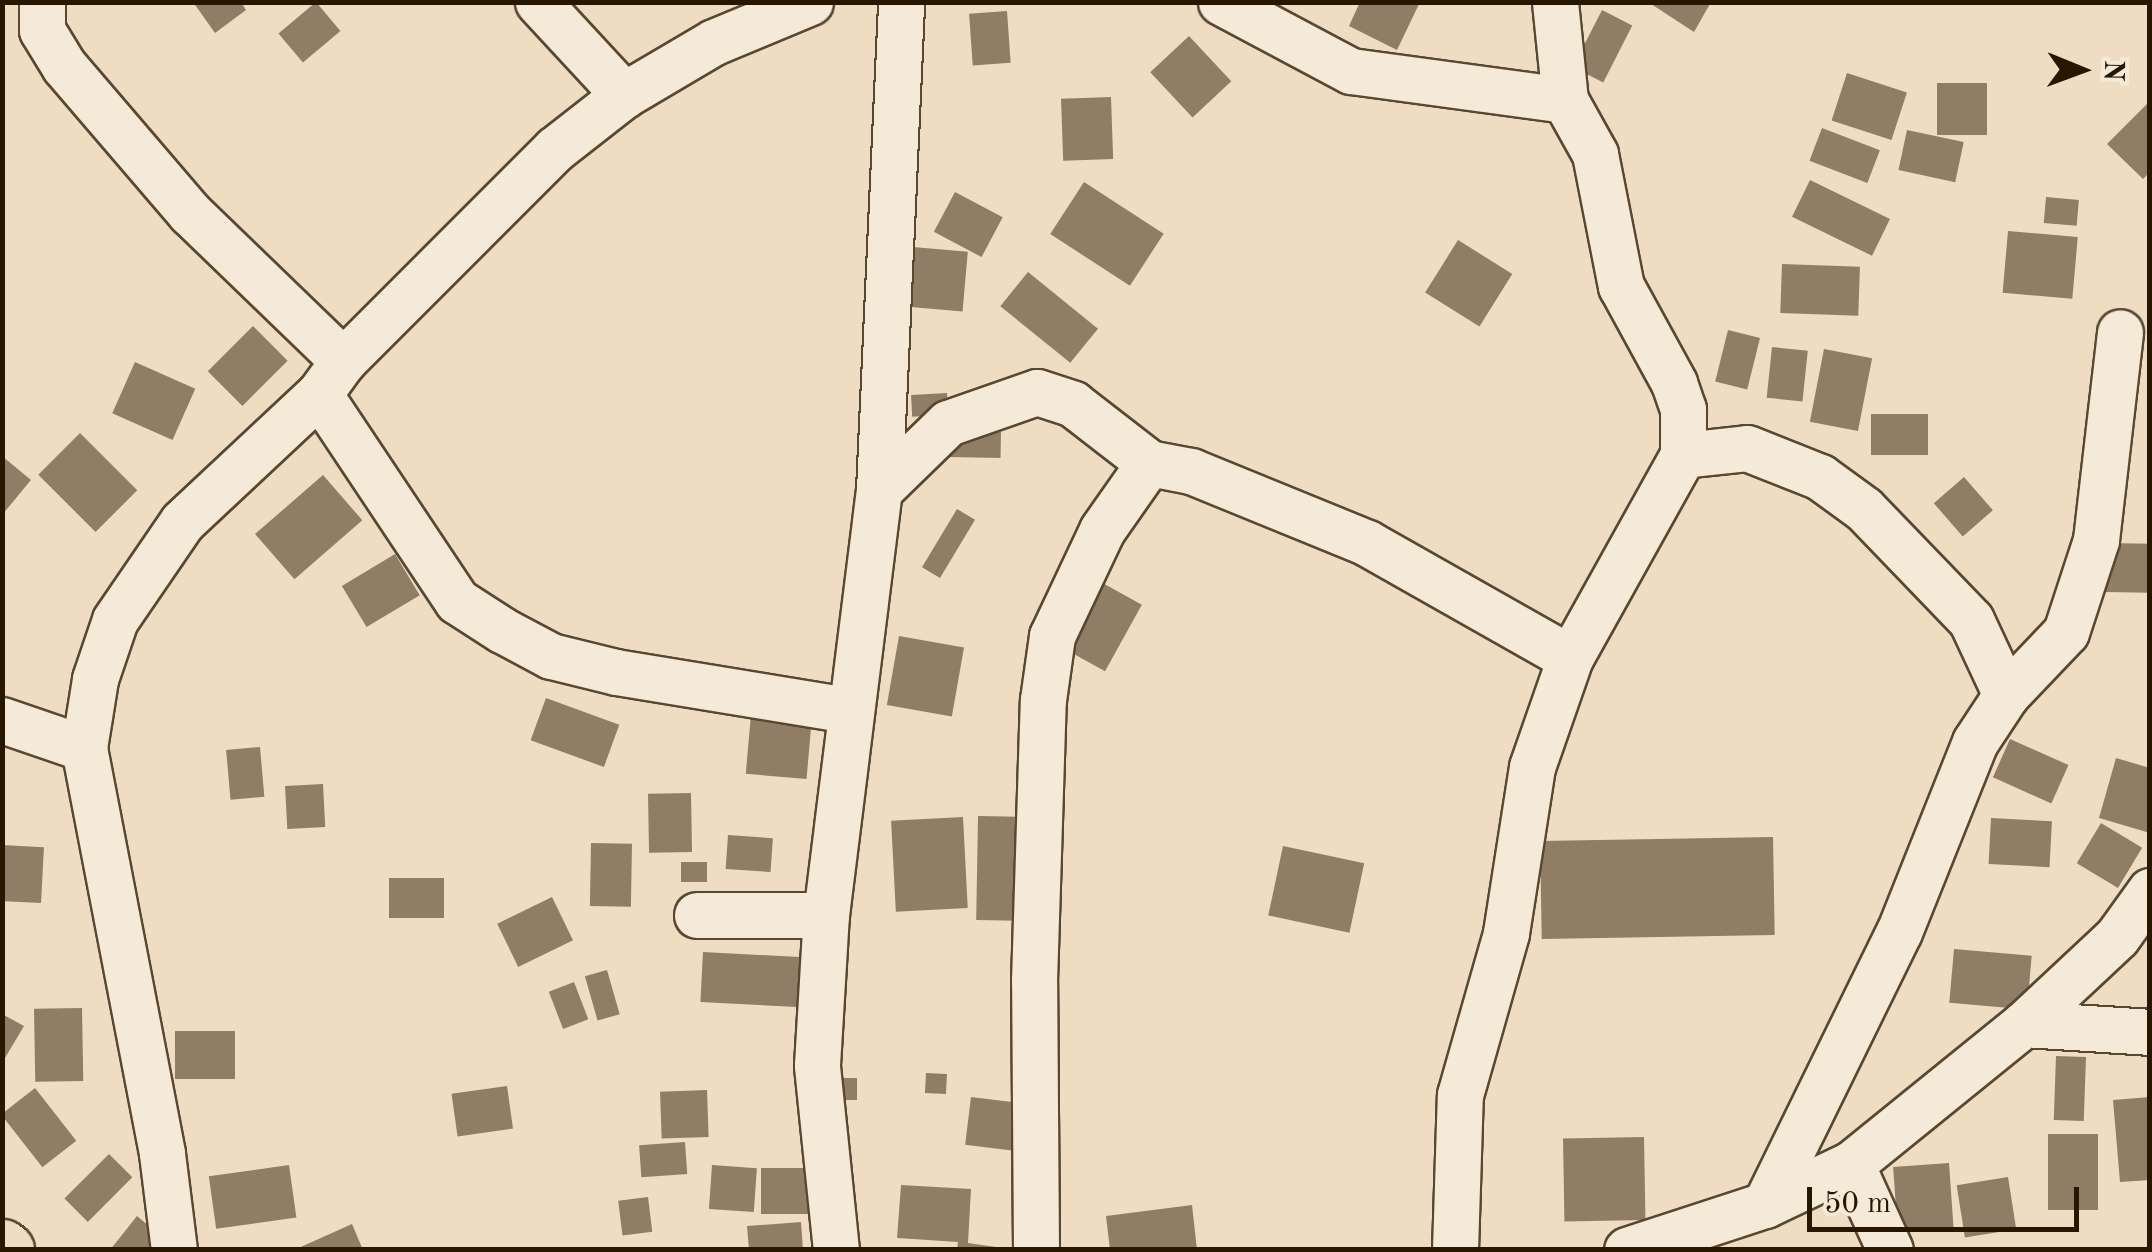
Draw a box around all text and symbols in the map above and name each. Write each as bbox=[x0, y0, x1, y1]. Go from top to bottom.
north arrow bbox=[2032, 20, 2132, 120]
text: N bbox=[2098, 60, 2126, 81]
scale bar bbox=[1812, 1167, 2084, 1229]
text: 50 m bbox=[1824, 1189, 1891, 1219]

